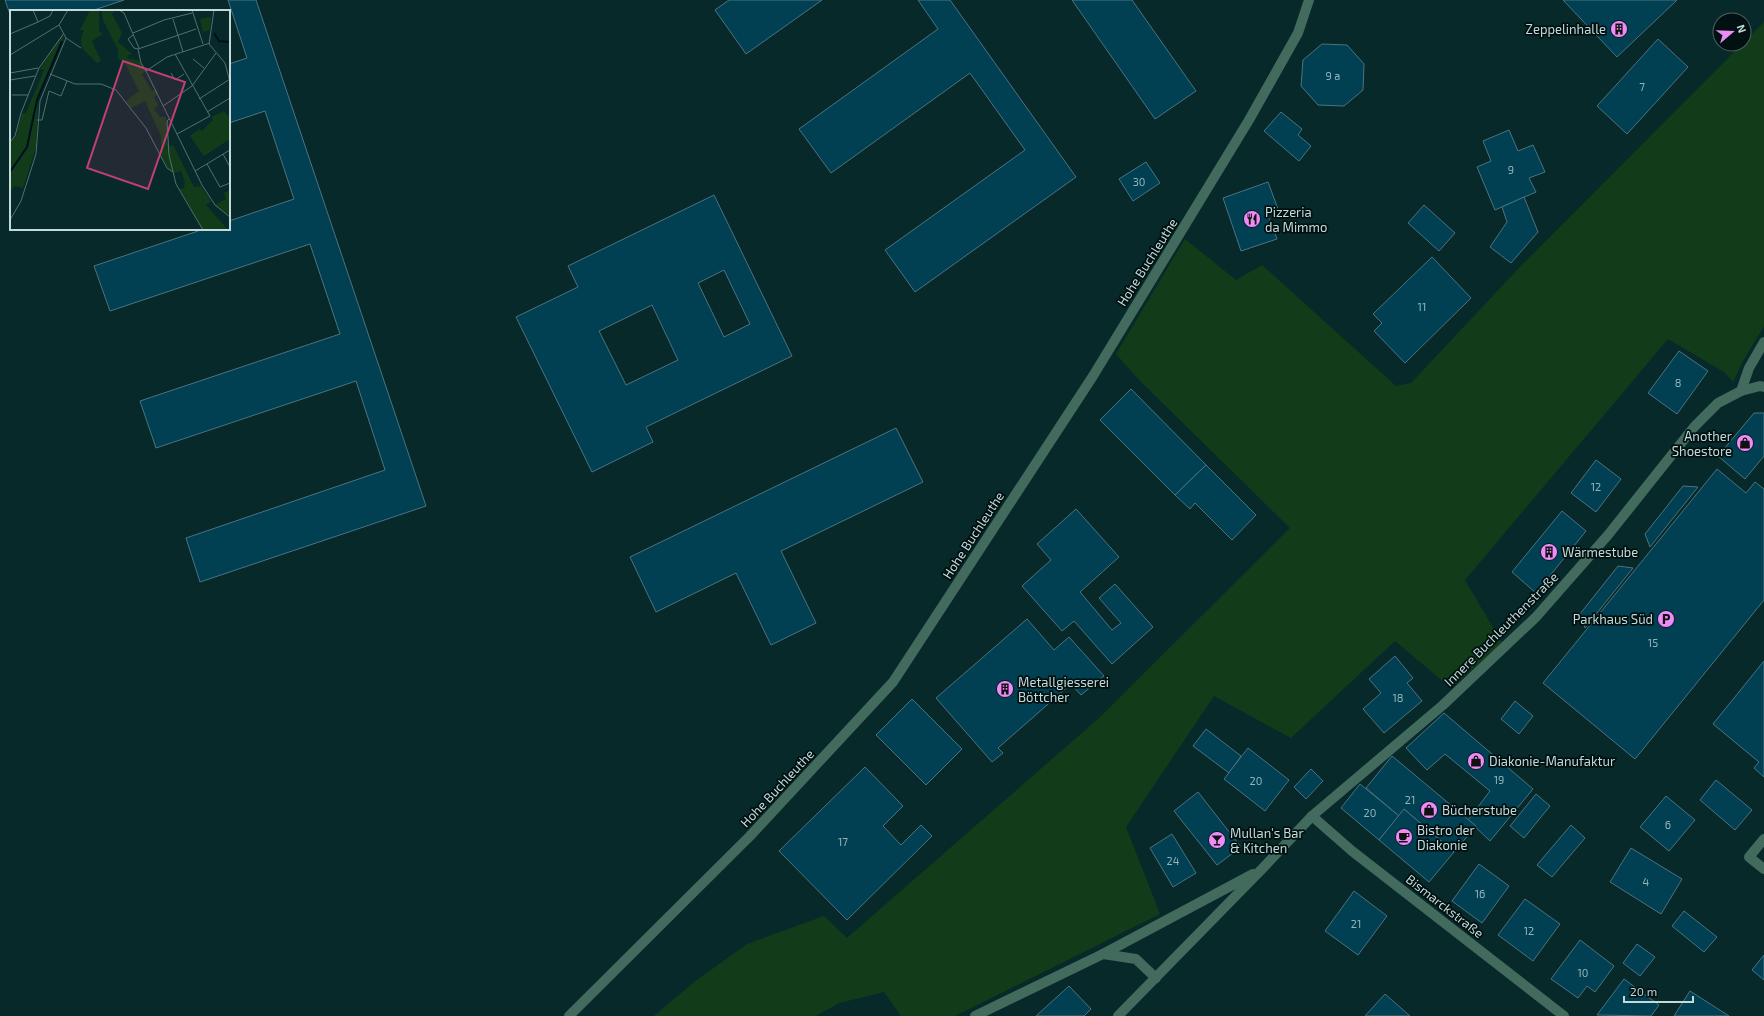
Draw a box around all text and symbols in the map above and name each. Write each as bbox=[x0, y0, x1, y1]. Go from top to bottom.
inset map bbox=[10, 10, 230, 230]
north arrow bbox=[1712, 12, 1752, 52]
building icon: Zeppelinhalle bbox=[1609, 19, 1629, 39]
place label: Zeppelinhalle bbox=[1526, 21, 1606, 37]
text: N bbox=[1734, 23, 1749, 35]
house number: 9 a bbox=[1326, 69, 1340, 82]
house number: 7 bbox=[1639, 80, 1645, 93]
house number: 9 bbox=[1508, 163, 1514, 176]
house number: 30 bbox=[1133, 175, 1145, 188]
place label: Pizzeria da Mimmo bbox=[1265, 204, 1327, 235]
restaurant icon: Pizzeria da Mimmo bbox=[1242, 209, 1262, 229]
street label: Hohe Buchleuthe bbox=[1114, 215, 1180, 309]
house number: 11 bbox=[1418, 300, 1426, 313]
house number: 8 bbox=[1675, 376, 1681, 389]
place label: Another Shoestore bbox=[1672, 428, 1732, 459]
shop icon: Another Shoestore bbox=[1735, 433, 1755, 453]
house number: 12 bbox=[1591, 480, 1601, 493]
street label: Hohe Buchleuthe bbox=[939, 488, 1007, 582]
building icon: Wärmestube bbox=[1539, 542, 1559, 562]
place label: Wärmestube bbox=[1562, 544, 1638, 560]
street label: Innere Buchleuthenstraße bbox=[1441, 569, 1561, 689]
parking icon: Parkhaus Süd bbox=[1656, 609, 1676, 629]
place label: Parkhaus Süd bbox=[1573, 611, 1653, 627]
house number: 15 bbox=[1648, 636, 1658, 649]
place label: Metallgiesserei Böttcher bbox=[1018, 674, 1109, 705]
building icon: Metallgiesserei Böttcher bbox=[995, 679, 1015, 699]
house number: 18 bbox=[1392, 691, 1404, 704]
street label: Hohe Buchleuthe bbox=[737, 746, 817, 830]
shop icon: Diakonie-Manufaktur bbox=[1466, 751, 1486, 771]
place label: Diakonie-Manufaktur bbox=[1489, 753, 1615, 769]
house number: 19 bbox=[1494, 773, 1504, 786]
house number: 20 bbox=[1250, 774, 1262, 787]
house number: 21 bbox=[1405, 793, 1415, 806]
shop icon: Bücherstube bbox=[1419, 800, 1439, 820]
place label: Bücherstube bbox=[1442, 802, 1517, 818]
house number: 20 bbox=[1364, 806, 1376, 819]
house number: 6 bbox=[1665, 818, 1671, 831]
place label: Bistro der Diakonie bbox=[1417, 822, 1475, 853]
place label: Mullan's Bar & Kitchen bbox=[1230, 825, 1304, 856]
cafe icon: Bistro der Diakonie bbox=[1394, 827, 1414, 847]
bar icon: Mullan's Bar & Kitchen bbox=[1207, 830, 1227, 850]
house number: 17 bbox=[838, 835, 848, 848]
house number: 24 bbox=[1167, 854, 1180, 867]
street label: Bismarckstraße bbox=[1403, 871, 1487, 941]
house number: 4 bbox=[1643, 875, 1650, 888]
house number: 16 bbox=[1475, 887, 1485, 900]
house number: 21 bbox=[1351, 917, 1361, 930]
house number: 12 bbox=[1524, 924, 1534, 937]
house number: 10 bbox=[1577, 966, 1589, 979]
scale bar bbox=[1624, 978, 1693, 1004]
text: 20 m bbox=[1630, 984, 1657, 998]

